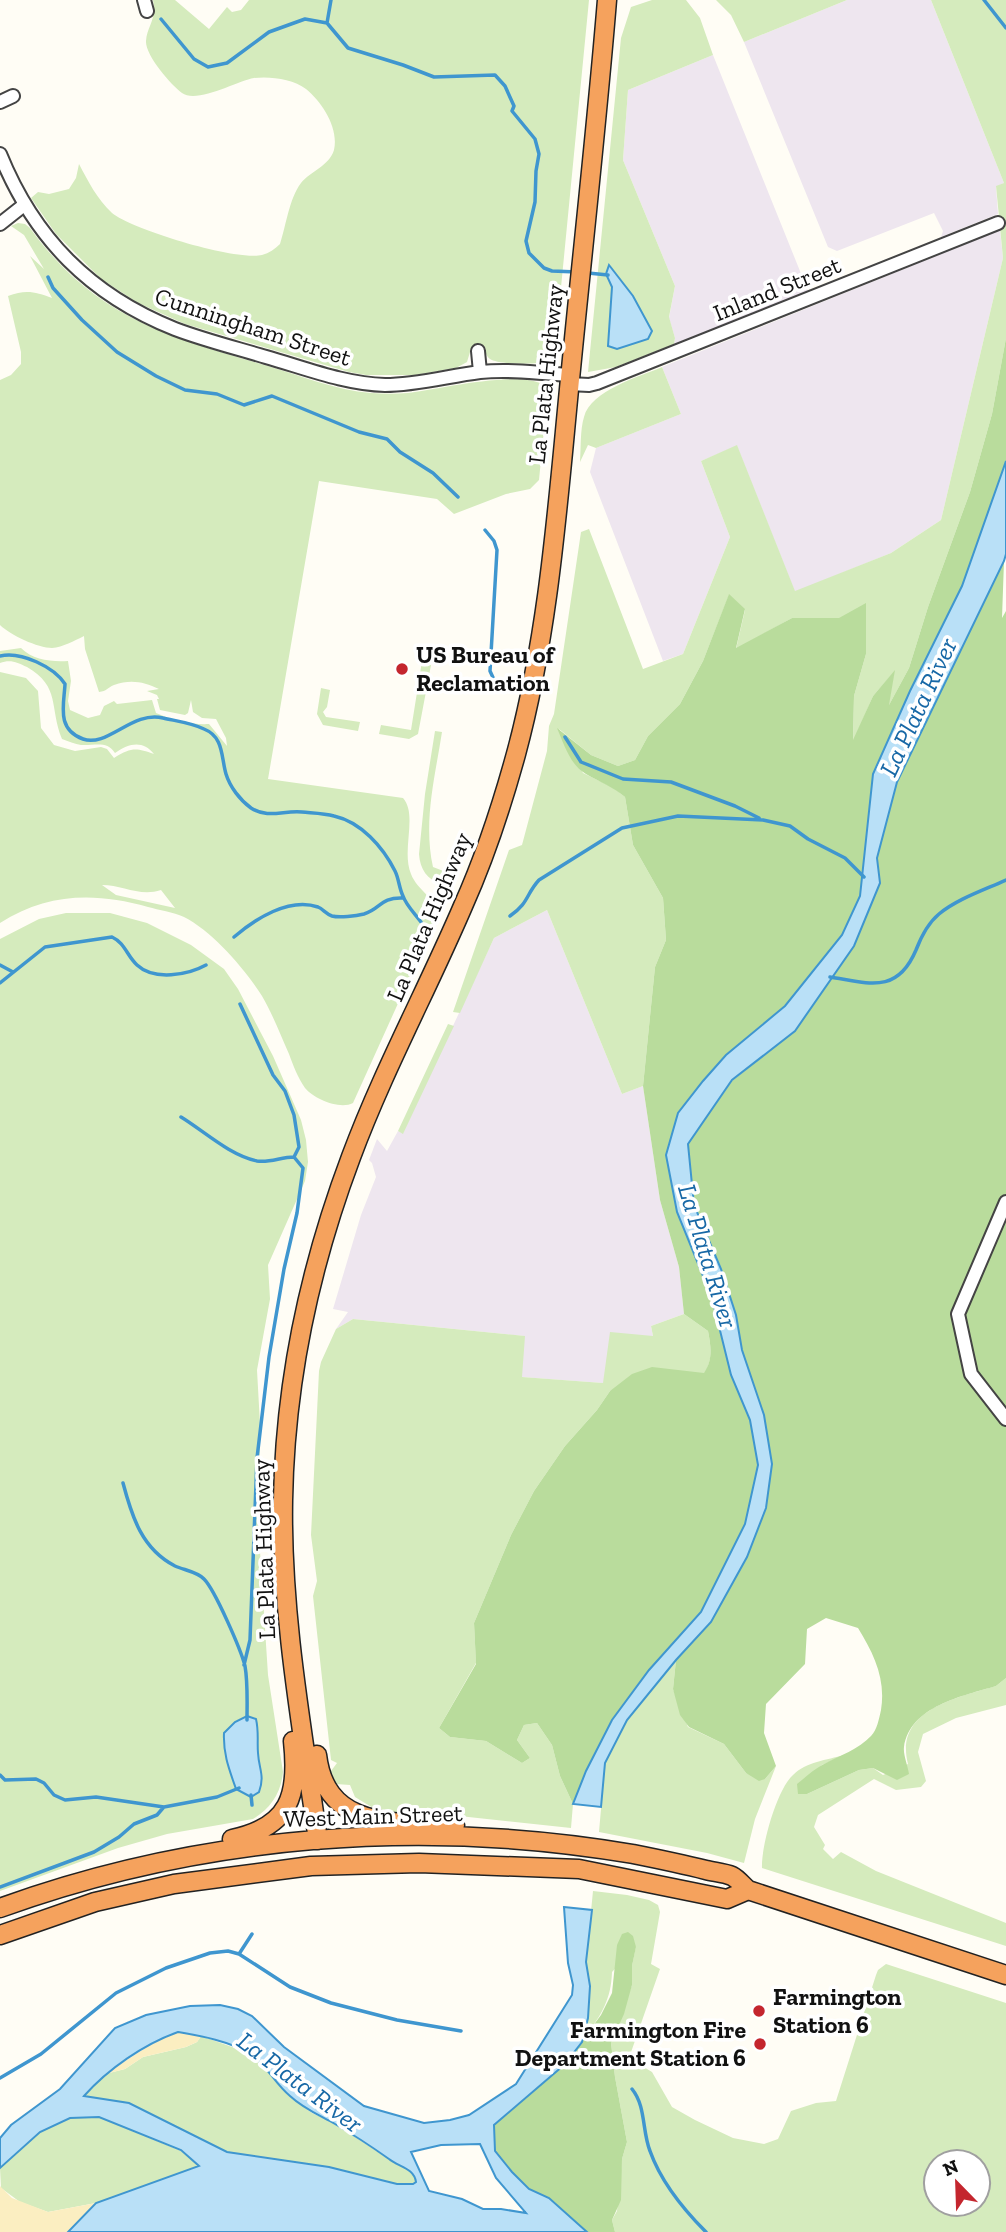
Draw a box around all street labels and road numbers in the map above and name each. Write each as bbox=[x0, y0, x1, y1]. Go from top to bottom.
street label: Inland Street bbox=[709, 250, 845, 327]
street label: Cunningham Street bbox=[151, 281, 355, 372]
street label: La Plata Highway bbox=[522, 282, 569, 465]
street label: La Plata Highway bbox=[380, 827, 477, 1006]
street label: La Plata Highway bbox=[246, 1458, 281, 1640]
street label: West Main Street bbox=[283, 1798, 463, 1833]

